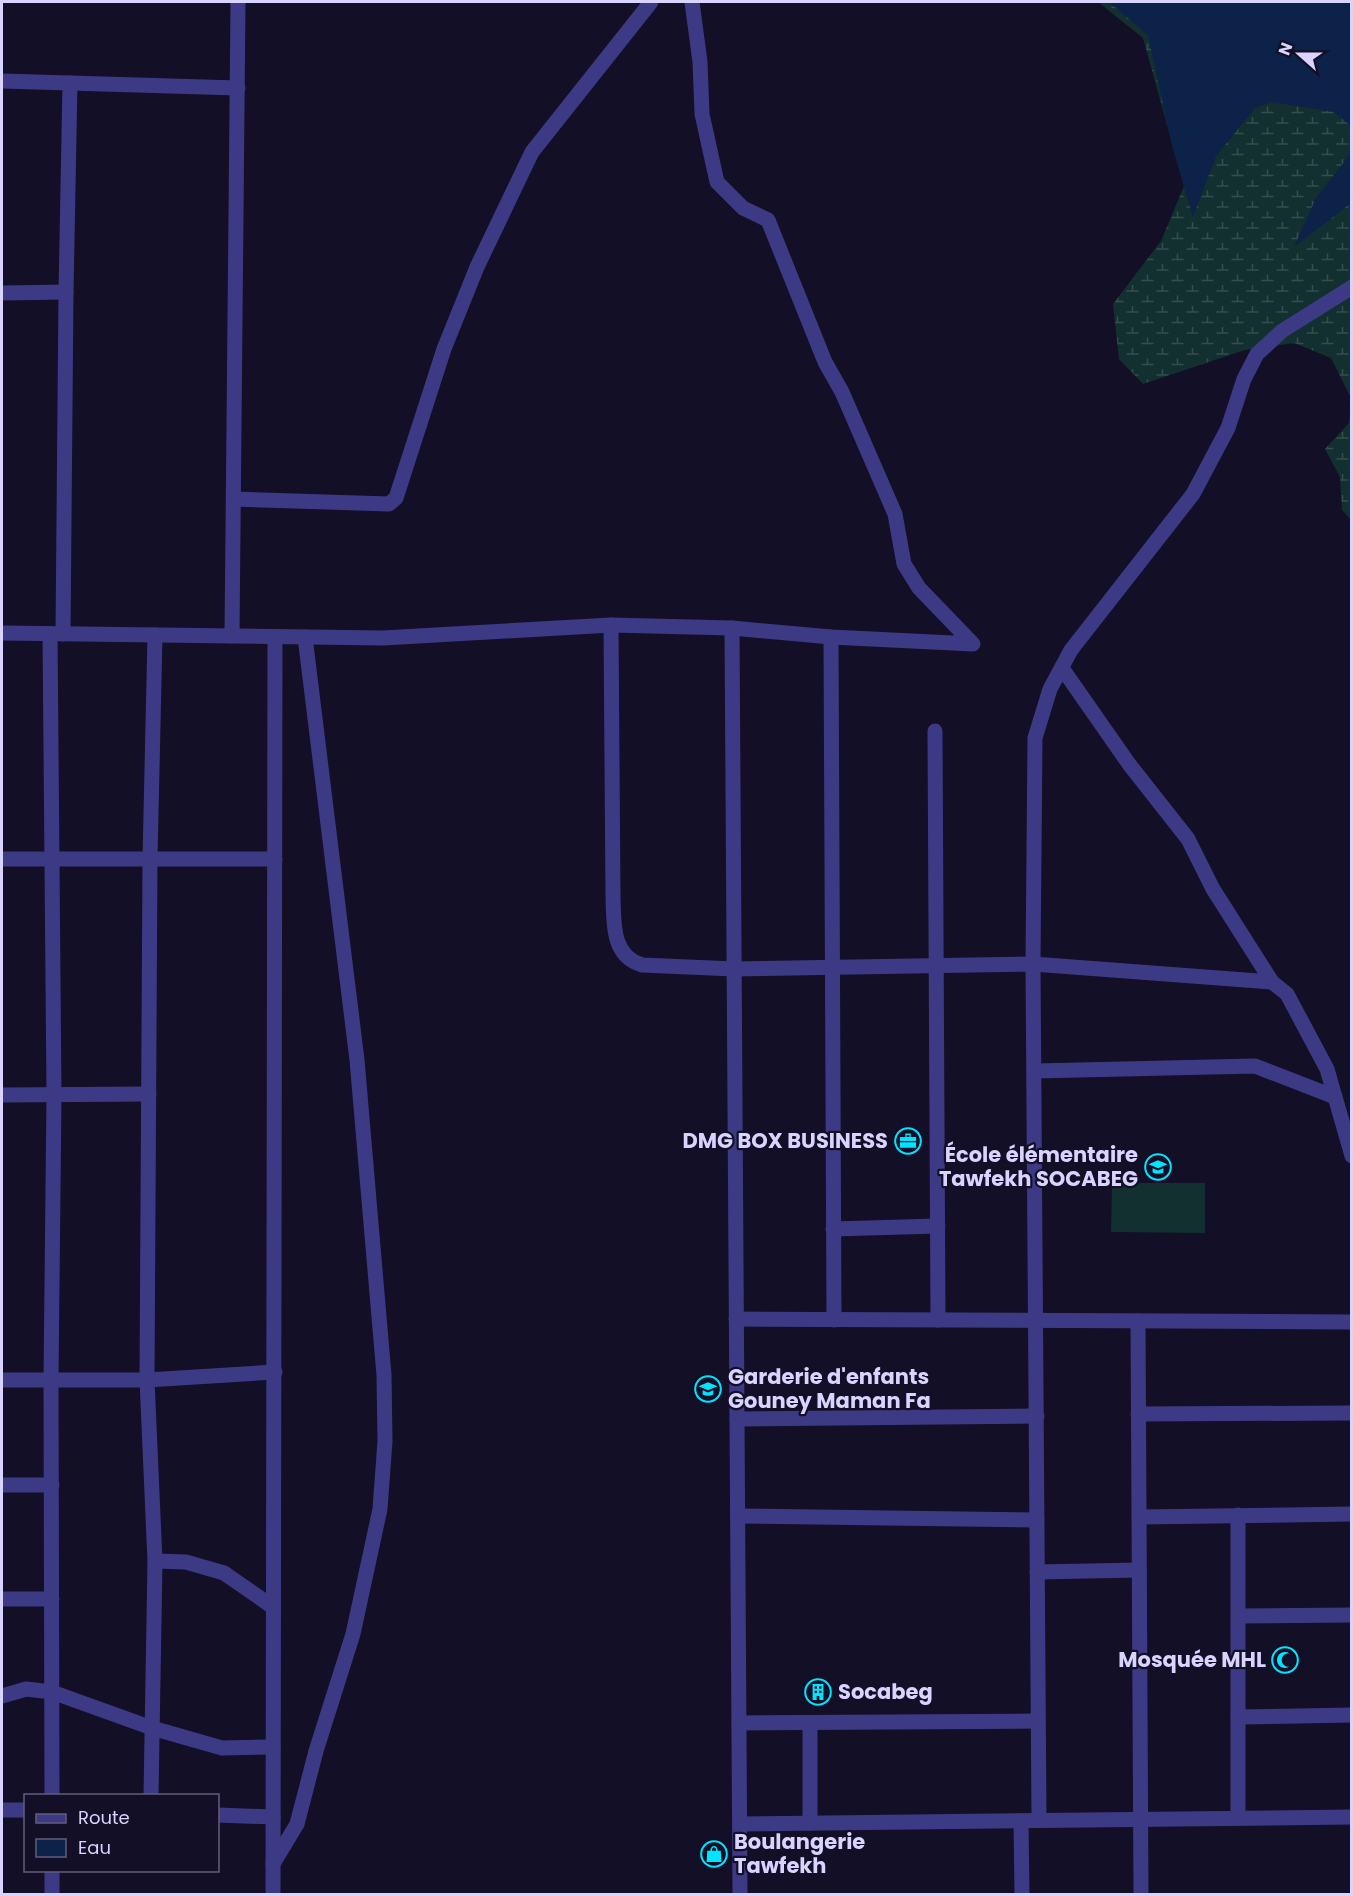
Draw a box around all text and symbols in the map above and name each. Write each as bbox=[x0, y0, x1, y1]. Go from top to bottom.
north arrow bbox=[1269, 24, 1329, 84]
text: N bbox=[1273, 39, 1298, 59]
place label: DMG BOX BUSINESS bbox=[682, 1126, 888, 1155]
office icon: DMG BOX BUSINESS bbox=[893, 1126, 923, 1156]
place label: École élémentaire Tawfekh SOCABEG bbox=[939, 1140, 1138, 1193]
school or university icon: École élémentaire Tawfekh SOCABEG bbox=[1143, 1152, 1173, 1182]
place label: Garderie d'enfants Gouney Maman Fa bbox=[728, 1362, 931, 1415]
school or university icon: Garderie d'enfants Gouney Maman Fa bbox=[693, 1374, 723, 1404]
place label: Mosquée MHL bbox=[1118, 1645, 1266, 1674]
mosque icon: Mosquée MHL bbox=[1270, 1645, 1300, 1675]
building icon: Socabeg bbox=[803, 1677, 833, 1707]
place label: Socabeg bbox=[838, 1677, 933, 1706]
legend bbox=[24, 1794, 219, 1872]
text: Route bbox=[78, 1805, 130, 1830]
place label: Boulangerie Tawfekh bbox=[734, 1827, 865, 1880]
text: Eau bbox=[78, 1835, 111, 1860]
shop icon: Boulangerie Tawfekh bbox=[699, 1839, 729, 1869]

